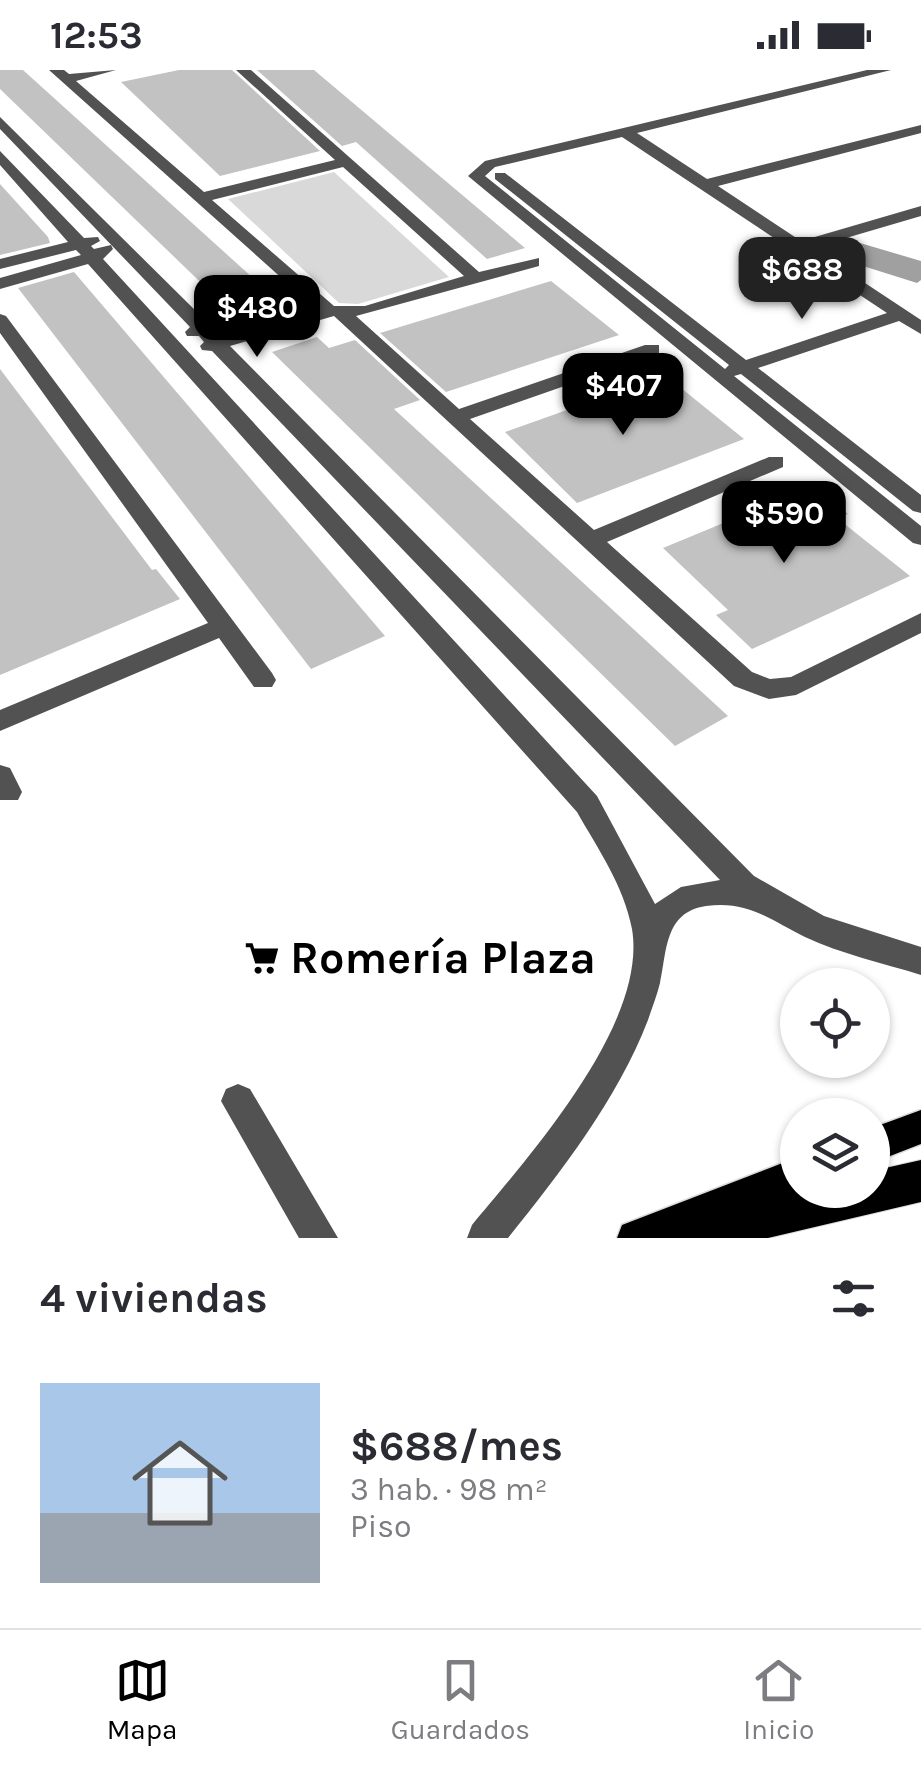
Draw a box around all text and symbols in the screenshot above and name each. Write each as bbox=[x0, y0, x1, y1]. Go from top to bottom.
text: 12:53 bbox=[50, 13, 143, 58]
pin: $688 bbox=[743, 237, 861, 322]
text: $688 bbox=[761, 251, 843, 288]
pin: $480 bbox=[198, 275, 316, 360]
text: $480 bbox=[216, 289, 298, 326]
pin: $407 bbox=[564, 353, 682, 438]
text: $407 bbox=[584, 367, 662, 404]
pin: $590 bbox=[725, 481, 843, 566]
text: $590 bbox=[744, 495, 824, 532]
place label: Romería Plaza bbox=[290, 932, 596, 984]
supermarket icon: Romería Plaza bbox=[243, 939, 281, 977]
map controls bbox=[780, 968, 890, 1208]
button: locate bbox=[780, 968, 890, 1078]
button: layers bbox=[780, 1098, 890, 1208]
icon: filters bbox=[826, 1271, 881, 1326]
text: 4 viviendas bbox=[40, 1273, 268, 1323]
text: $688/mes bbox=[350, 1421, 563, 1471]
icon: home bbox=[120, 1423, 240, 1543]
text: 3 hab. · 98 m² bbox=[350, 1471, 548, 1508]
text: Piso bbox=[350, 1508, 412, 1545]
tab: Mapa bbox=[107, 1653, 178, 1746]
tab: Guardados bbox=[391, 1653, 530, 1746]
tab: Inicio bbox=[743, 1653, 814, 1746]

